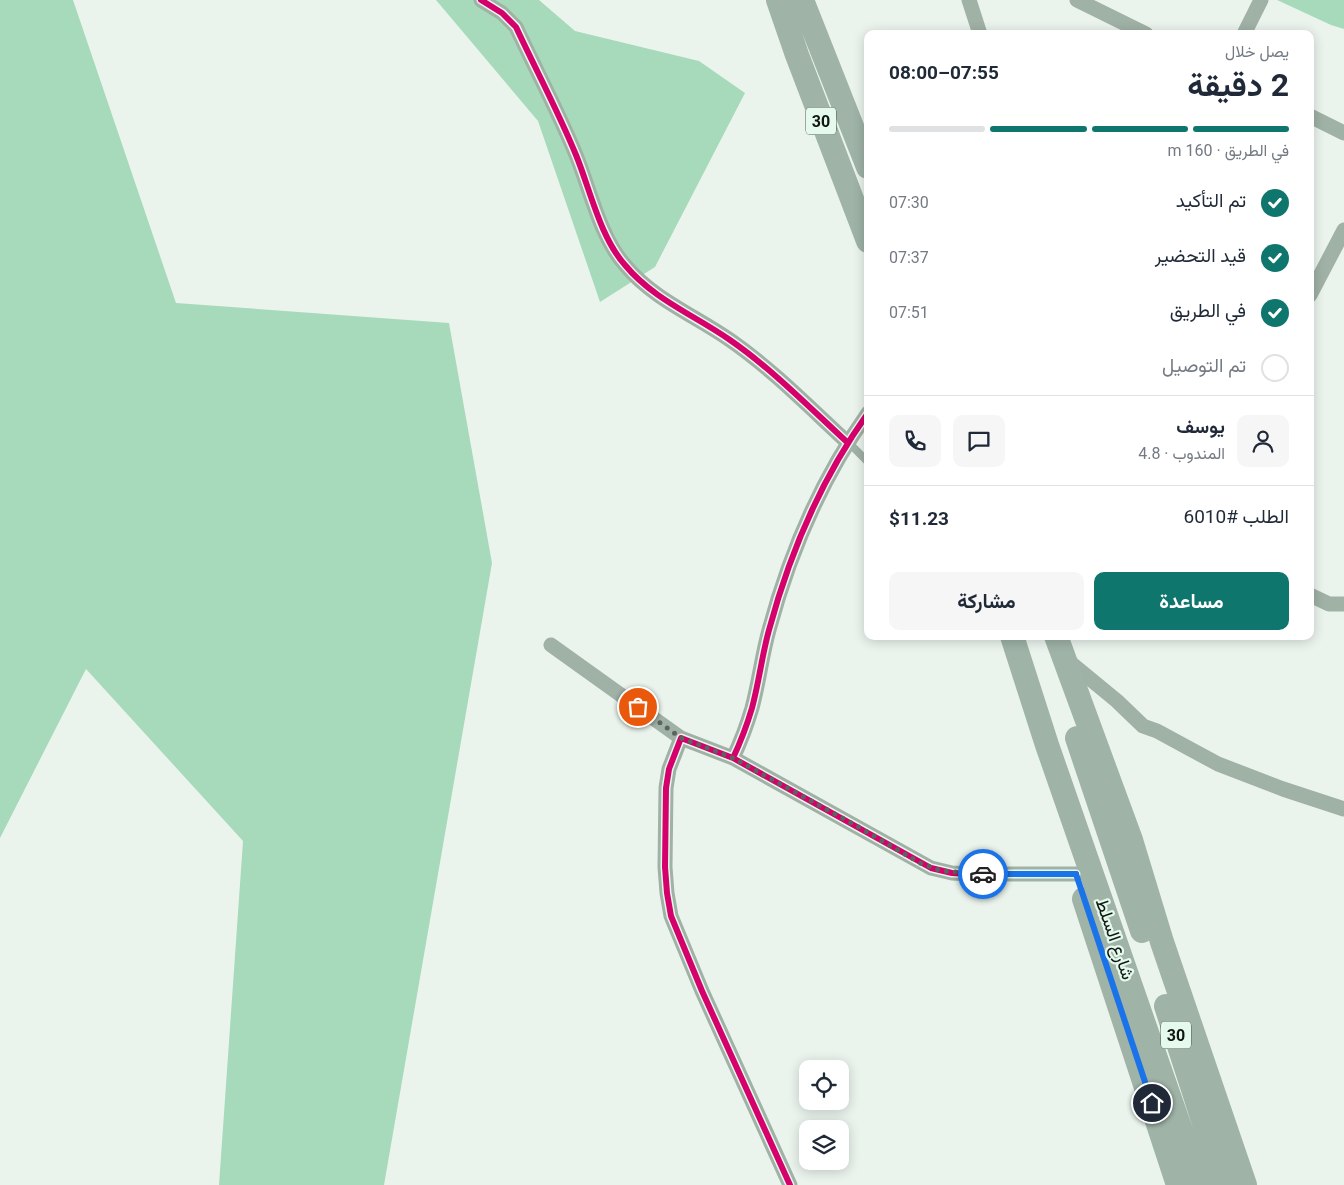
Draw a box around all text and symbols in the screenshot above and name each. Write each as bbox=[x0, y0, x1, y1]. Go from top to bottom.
text: يصل خلال bbox=[1225, 42, 1289, 61]
text: 07:55–08:00 bbox=[889, 61, 999, 84]
text: 2 دقيقة bbox=[1187, 66, 1289, 104]
road number: 30 bbox=[806, 108, 836, 134]
text: في الطريق · 160 m bbox=[1168, 141, 1289, 160]
text: تم التأكيد bbox=[1176, 189, 1246, 212]
icon: check bbox=[1261, 189, 1289, 217]
text: 07:30 bbox=[889, 193, 929, 212]
text: قيد التحضير bbox=[1155, 244, 1246, 267]
icon: check bbox=[1261, 244, 1289, 272]
text: 07:37 bbox=[889, 248, 929, 267]
text: في الطريق bbox=[1170, 299, 1246, 322]
icon: check bbox=[1261, 299, 1289, 327]
text: 07:51 bbox=[889, 303, 929, 322]
text: تم التوصيل bbox=[1162, 354, 1246, 377]
button: phone bbox=[889, 415, 941, 467]
button: chat bbox=[953, 415, 1005, 467]
text: يوسف bbox=[1176, 415, 1225, 438]
button: person bbox=[1237, 415, 1289, 467]
text: المندوب · 4.8 bbox=[1138, 444, 1225, 463]
text: الطلب #6010 bbox=[1183, 505, 1289, 528]
text: $11.23 bbox=[889, 507, 949, 530]
button: مشاركة bbox=[889, 572, 1084, 630]
button: مساعدة bbox=[1094, 572, 1289, 630]
pin bbox=[617, 686, 659, 728]
icon: bag bbox=[624, 693, 652, 721]
courier bbox=[958, 849, 1008, 899]
icon: car bbox=[969, 860, 997, 888]
street label: شارع السلط bbox=[1090, 895, 1139, 983]
road number: 30 bbox=[1161, 1022, 1191, 1048]
map controls bbox=[799, 1060, 849, 1170]
button: locate bbox=[799, 1060, 849, 1110]
pin bbox=[1131, 1082, 1173, 1124]
icon: home bbox=[1138, 1089, 1166, 1117]
button: layers bbox=[799, 1120, 849, 1170]

